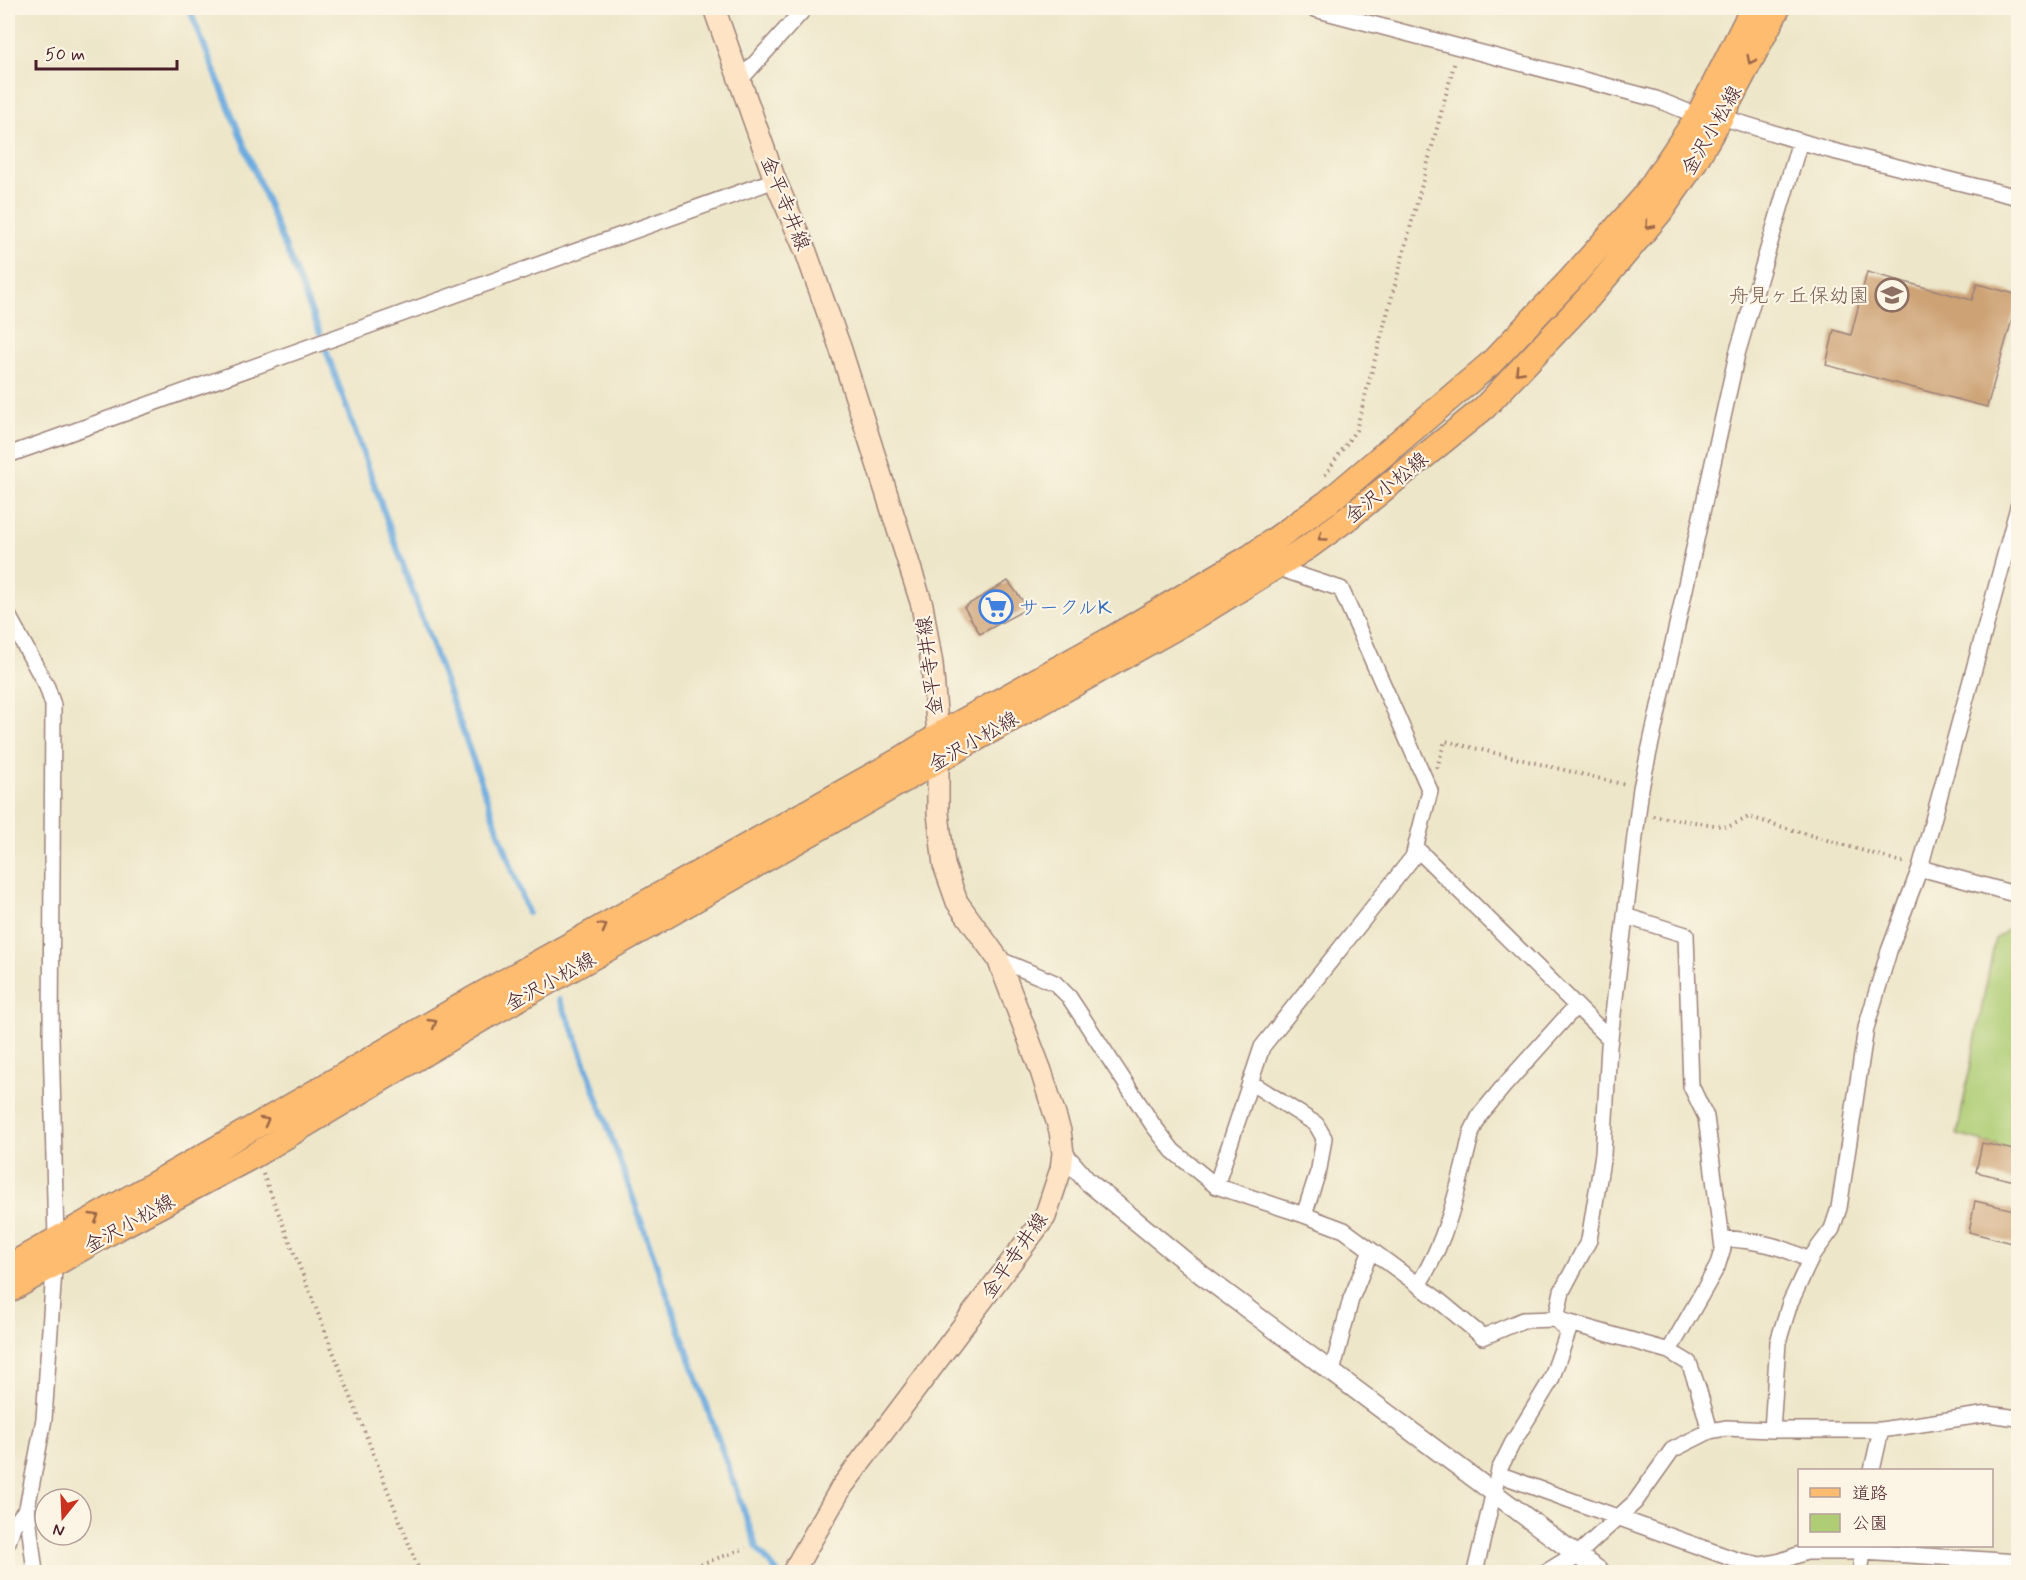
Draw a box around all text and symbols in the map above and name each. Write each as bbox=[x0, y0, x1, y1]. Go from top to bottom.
scale bar bbox=[36, 33, 177, 71]
text: 50 m bbox=[45, 43, 85, 67]
one-way arrow bbox=[1747, 53, 1758, 64]
street label: 金沢小松線 bbox=[1676, 81, 1749, 181]
street label: 金平寺井線 bbox=[753, 152, 816, 255]
one-way arrow bbox=[1645, 218, 1656, 229]
school or university icon: 舟見ヶ丘保幼園 bbox=[1874, 277, 1910, 313]
place label: 舟見ヶ丘保幼園 bbox=[1729, 283, 1869, 310]
one-way arrow bbox=[1515, 364, 1526, 374]
street label: 金沢小松線 bbox=[1340, 446, 1434, 530]
one-way arrow bbox=[1318, 529, 1329, 540]
supermarket icon: サークルK bbox=[978, 589, 1014, 625]
place label: サークルK bbox=[1019, 595, 1112, 622]
street label: 金平寺井線 bbox=[911, 615, 950, 717]
street label: 金沢小松線 bbox=[924, 706, 1024, 779]
one-way arrow bbox=[597, 923, 607, 934]
street label: 金沢小松線 bbox=[500, 946, 601, 1018]
one-way arrow bbox=[427, 1018, 437, 1030]
one-way arrow bbox=[259, 1117, 269, 1128]
street label: 金沢小松線 bbox=[79, 1188, 180, 1260]
street label: 金平寺井線 bbox=[975, 1207, 1055, 1305]
one-way arrow bbox=[89, 1212, 99, 1224]
legend bbox=[1798, 1469, 1993, 1547]
text: 道路 bbox=[1852, 1482, 1888, 1506]
north arrow bbox=[33, 1487, 93, 1547]
text: 公園 bbox=[1852, 1512, 1888, 1536]
text: N bbox=[51, 1518, 67, 1541]

